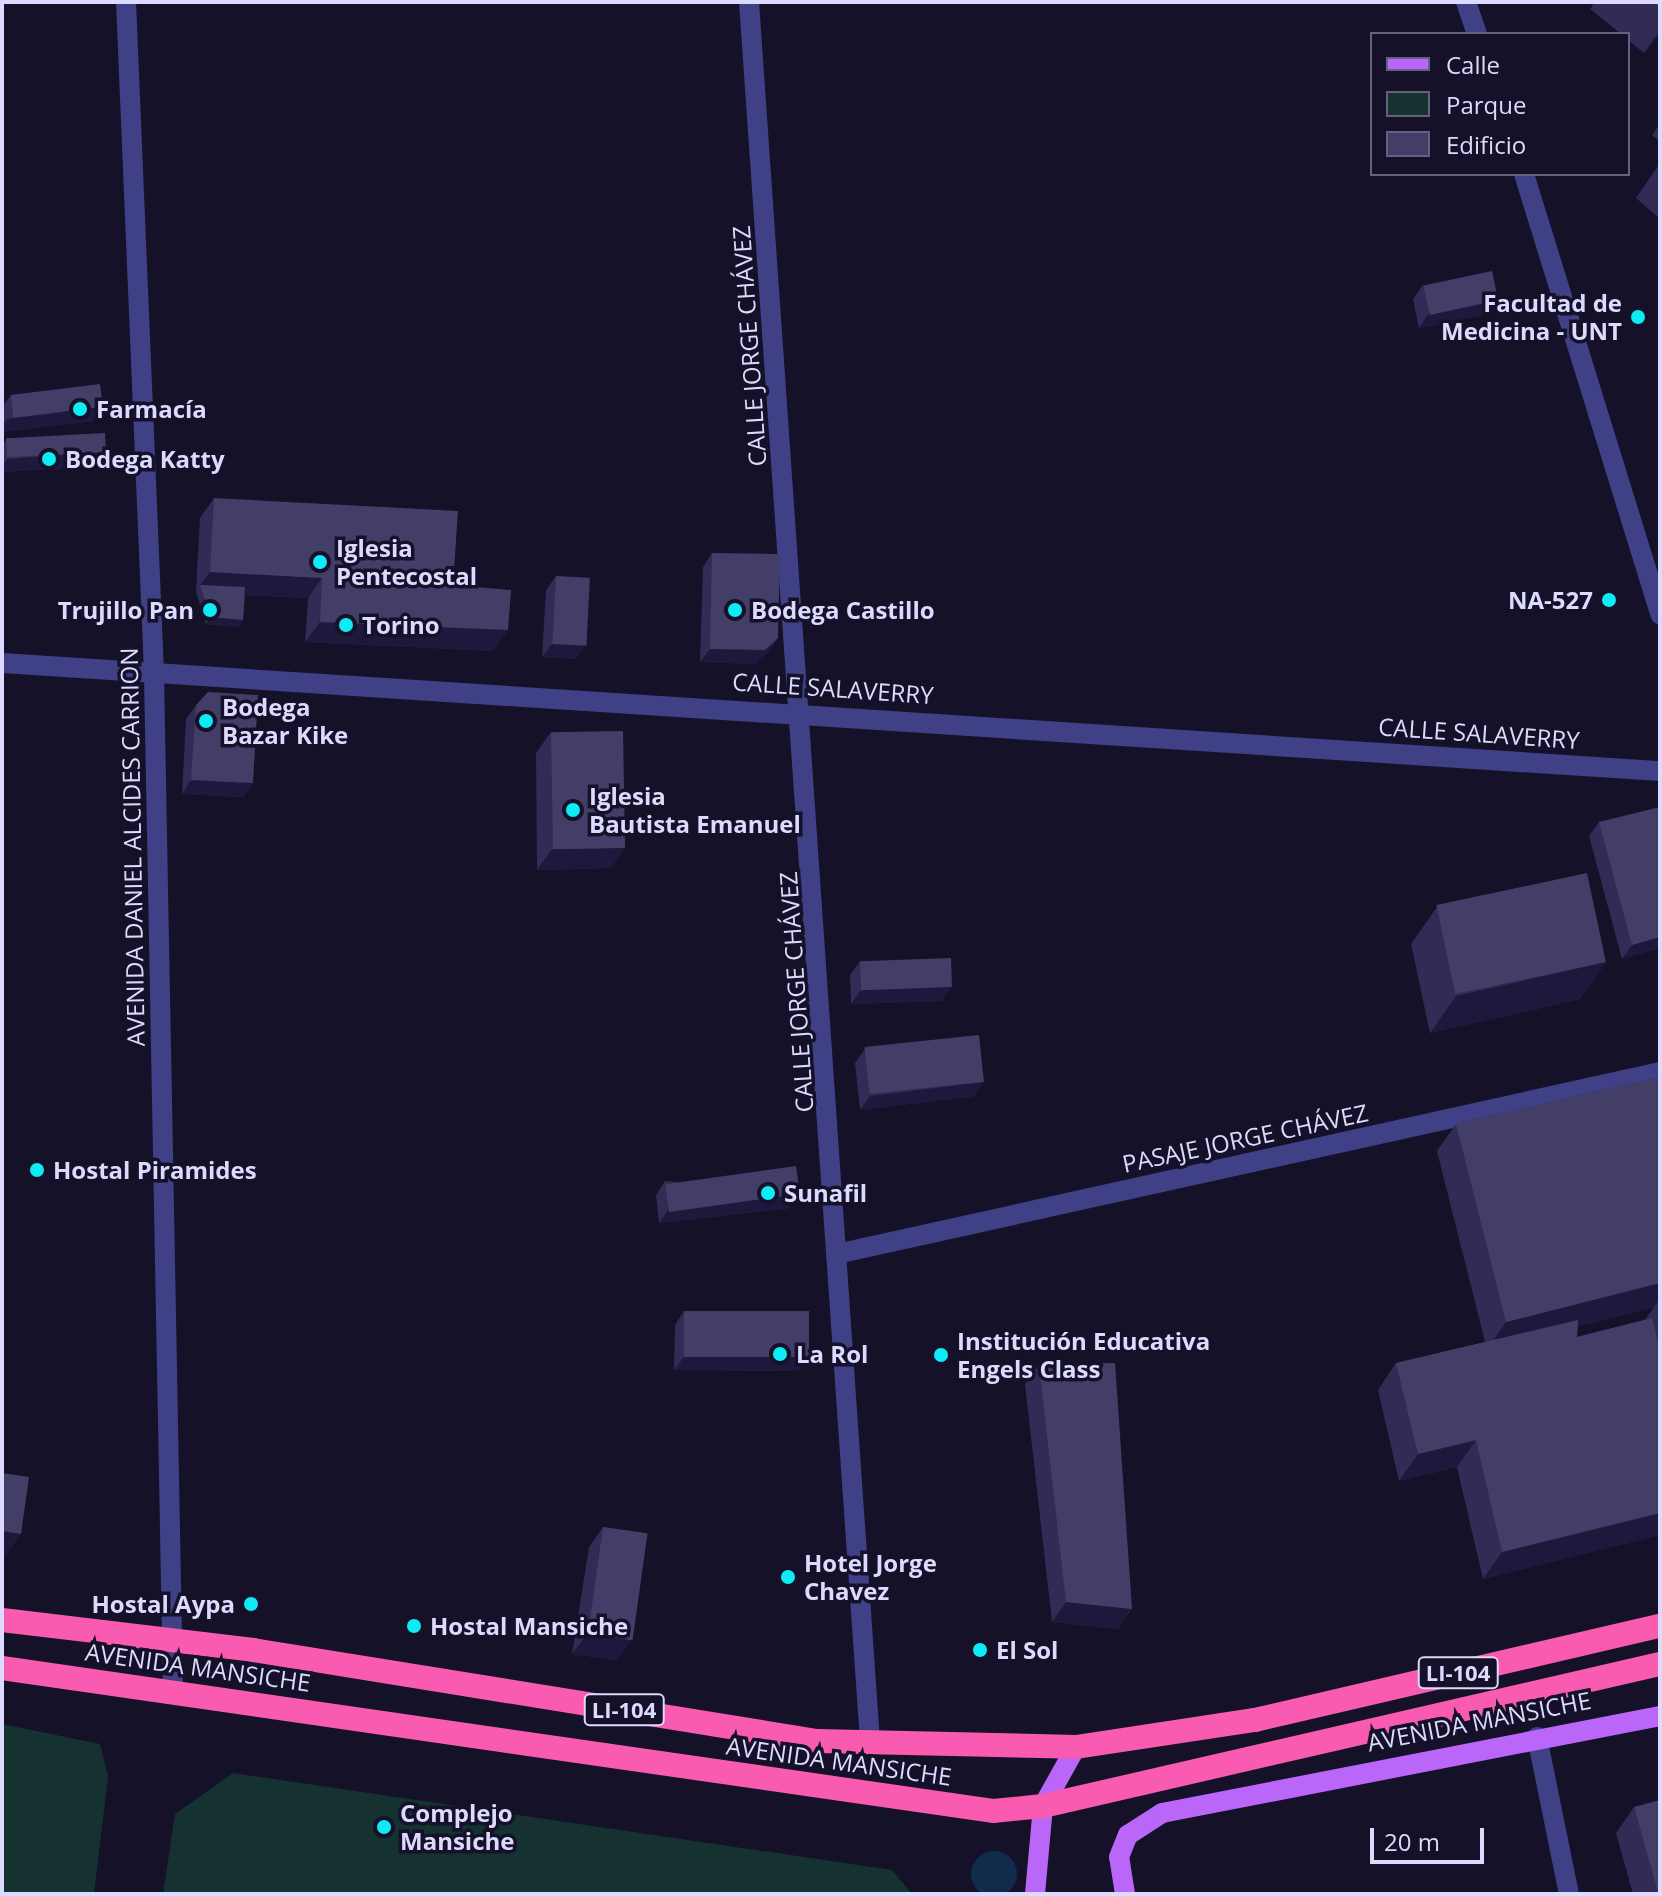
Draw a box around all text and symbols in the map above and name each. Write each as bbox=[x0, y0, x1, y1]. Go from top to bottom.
legend bbox=[1370, 32, 1630, 176]
text: Calle bbox=[1446, 48, 1500, 81]
text: Parque bbox=[1446, 88, 1526, 121]
text: Edificio bbox=[1446, 128, 1526, 161]
street label: CALLE JORGE CHÁVEZ bbox=[726, 225, 772, 467]
place label: Facultad de Medicina - UNT bbox=[1441, 289, 1622, 345]
marker: Facultad de Medicina - UNT bbox=[1629, 308, 1647, 326]
place label: Farmacía bbox=[96, 395, 207, 423]
marker: Farmacía bbox=[71, 400, 89, 418]
place label: Bodega Katty bbox=[65, 445, 225, 473]
marker: Bodega Katty bbox=[40, 450, 58, 468]
place label: Iglesia Pentecostal bbox=[336, 534, 477, 590]
marker: Iglesia Pentecostal bbox=[311, 553, 329, 571]
place label: NA-527 bbox=[1508, 586, 1593, 614]
marker: NA-527 bbox=[1600, 591, 1618, 609]
place label: Trujillo Pan bbox=[58, 596, 194, 624]
place label: Bodega Castillo bbox=[751, 596, 935, 624]
marker: Trujillo Pan bbox=[201, 601, 219, 619]
marker: Bodega Castillo bbox=[726, 601, 744, 619]
place label: Torino bbox=[362, 611, 440, 639]
marker: Torino bbox=[337, 616, 355, 634]
street label: AVENIDA DANIEL ALCIDES CARRION bbox=[114, 647, 150, 1047]
street label: CALLE SALAVERRY bbox=[731, 667, 935, 709]
place label: Bodega Bazar Kike bbox=[222, 693, 348, 749]
marker: Bodega Bazar Kike bbox=[197, 712, 215, 730]
street label: CALLE SALAVERRY bbox=[1377, 712, 1581, 754]
place label: Iglesia Bautista Emanuel bbox=[589, 782, 801, 838]
marker: Iglesia Bautista Emanuel bbox=[564, 801, 582, 819]
street label: CALLE JORGE CHÁVEZ bbox=[773, 871, 819, 1113]
street label: PASAJE JORGE CHÁVEZ bbox=[1120, 1098, 1370, 1178]
place label: Hostal Piramides bbox=[53, 1156, 257, 1184]
marker: Hostal Piramides bbox=[28, 1161, 46, 1179]
place label: Sunafil bbox=[784, 1179, 867, 1207]
marker: Sunafil bbox=[759, 1184, 777, 1202]
place label: Institución Educativa Engels Class bbox=[957, 1327, 1210, 1383]
place label: La Rol bbox=[796, 1340, 868, 1368]
marker: La Rol bbox=[771, 1345, 789, 1363]
marker: Institución Educativa Engels Class bbox=[932, 1346, 950, 1364]
place label: Hotel Jorge Chavez bbox=[804, 1549, 937, 1605]
marker: Hotel Jorge Chavez bbox=[779, 1568, 797, 1586]
place label: Hostal Aypa bbox=[91, 1590, 235, 1618]
marker: Hostal Aypa bbox=[242, 1595, 260, 1613]
place label: Hostal Mansiche bbox=[430, 1612, 628, 1640]
marker: Hostal Mansiche bbox=[405, 1617, 423, 1635]
place label: El Sol bbox=[996, 1636, 1058, 1664]
street label: AVENIDA MANSICHE bbox=[83, 1637, 313, 1697]
marker: El Sol bbox=[971, 1641, 989, 1659]
road number: LI-104 bbox=[1416, 1655, 1500, 1691]
street label: AVENIDA MANSICHE bbox=[1365, 1685, 1593, 1757]
road number: LI-104 bbox=[582, 1692, 666, 1728]
street label: AVENIDA MANSICHE bbox=[724, 1731, 954, 1791]
place label: Complejo Mansiche bbox=[400, 1799, 514, 1855]
scale bar bbox=[1374, 1812, 1488, 1862]
marker: Complejo Mansiche bbox=[375, 1818, 393, 1836]
text: 20 m bbox=[1384, 1825, 1440, 1858]

